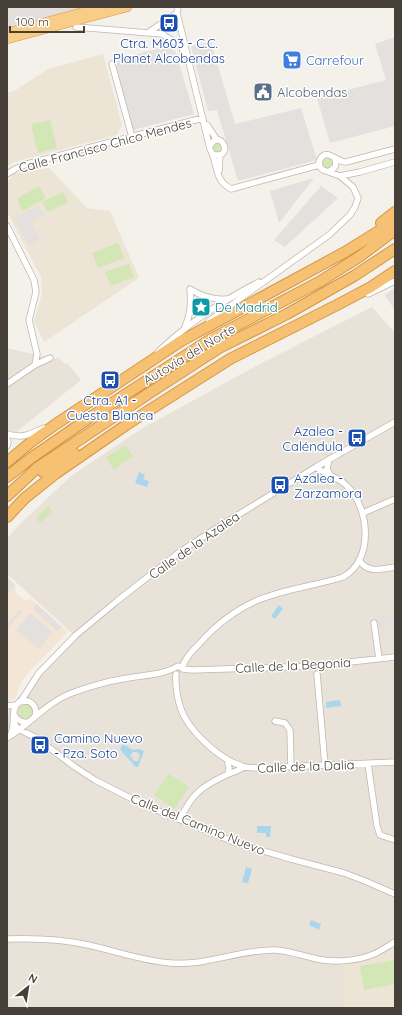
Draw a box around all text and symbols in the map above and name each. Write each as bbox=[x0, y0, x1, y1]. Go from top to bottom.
scale bar bbox=[10, 8, 84, 34]
bus stop icon: Ctra. M603 - C.C. Planet Alcobendas bbox=[158, 12, 180, 34]
text: 100 m bbox=[16, 14, 49, 29]
place label: Ctra. M603 - C.C. Planet Alcobendas bbox=[113, 35, 225, 66]
supermarket icon: Carrefour bbox=[281, 49, 303, 71]
place label: Carrefour bbox=[306, 52, 364, 68]
public building icon: Alcobendas bbox=[252, 81, 274, 103]
place label: Alcobendas bbox=[277, 84, 347, 100]
street label: Calle Francisco Chico Mendes bbox=[17, 114, 193, 176]
place icon: De Madrid bbox=[190, 296, 212, 318]
place label: De Madrid bbox=[215, 299, 278, 315]
street label: Autovía del Norte bbox=[140, 320, 238, 388]
bus stop icon: Ctra. A1 - Cuesta Blanca bbox=[99, 369, 121, 391]
place label: Ctra. A1 - Cuesta Blanca bbox=[67, 392, 153, 423]
place label: Azalea - Caléndula bbox=[283, 423, 343, 454]
bus stop icon: Azalea - Caléndula bbox=[346, 427, 368, 449]
place label: Azalea - Zarzamora bbox=[294, 470, 362, 501]
bus stop icon: Azalea - Zarzamora bbox=[269, 474, 291, 496]
street label: Calle de la Azalea bbox=[146, 508, 242, 582]
street label: Calle de la Begonia bbox=[235, 654, 351, 676]
place label: Camino Nuevo - Pza. Soto bbox=[54, 730, 143, 761]
bus stop icon: Camino Nuevo - Pza. Soto bbox=[29, 734, 51, 756]
street label: Calle de la Dalia bbox=[257, 756, 355, 776]
street label: Calle del Camino Nuevo bbox=[128, 790, 268, 858]
north arrow bbox=[8, 967, 48, 1007]
text: N bbox=[26, 970, 40, 986]

